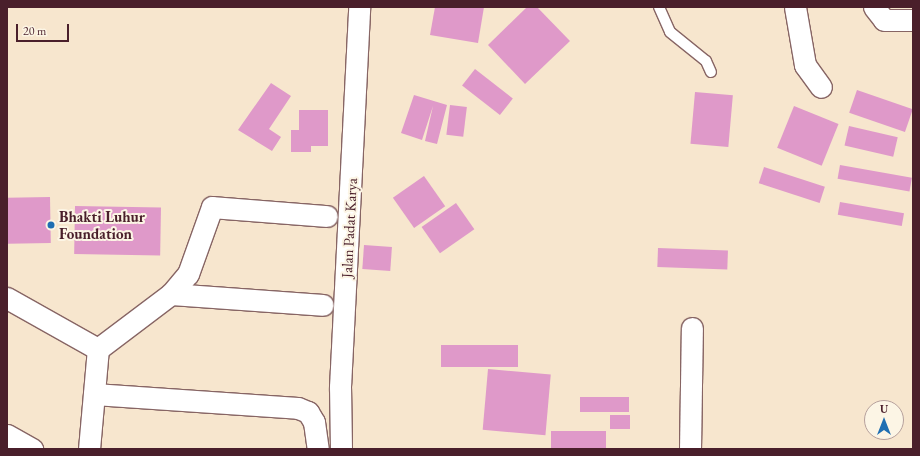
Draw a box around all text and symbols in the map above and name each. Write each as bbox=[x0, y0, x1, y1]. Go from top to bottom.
scale bar bbox=[18, 16, 71, 42]
text: 20 m bbox=[23, 23, 46, 39]
street label: Jalan Padat Karya bbox=[337, 178, 361, 278]
place label: Bhakti Luhur Foundation bbox=[59, 207, 145, 242]
marker: Bhakti Luhur Foundation bbox=[46, 220, 56, 230]
north arrow bbox=[864, 400, 904, 440]
text: U bbox=[880, 402, 888, 416]

